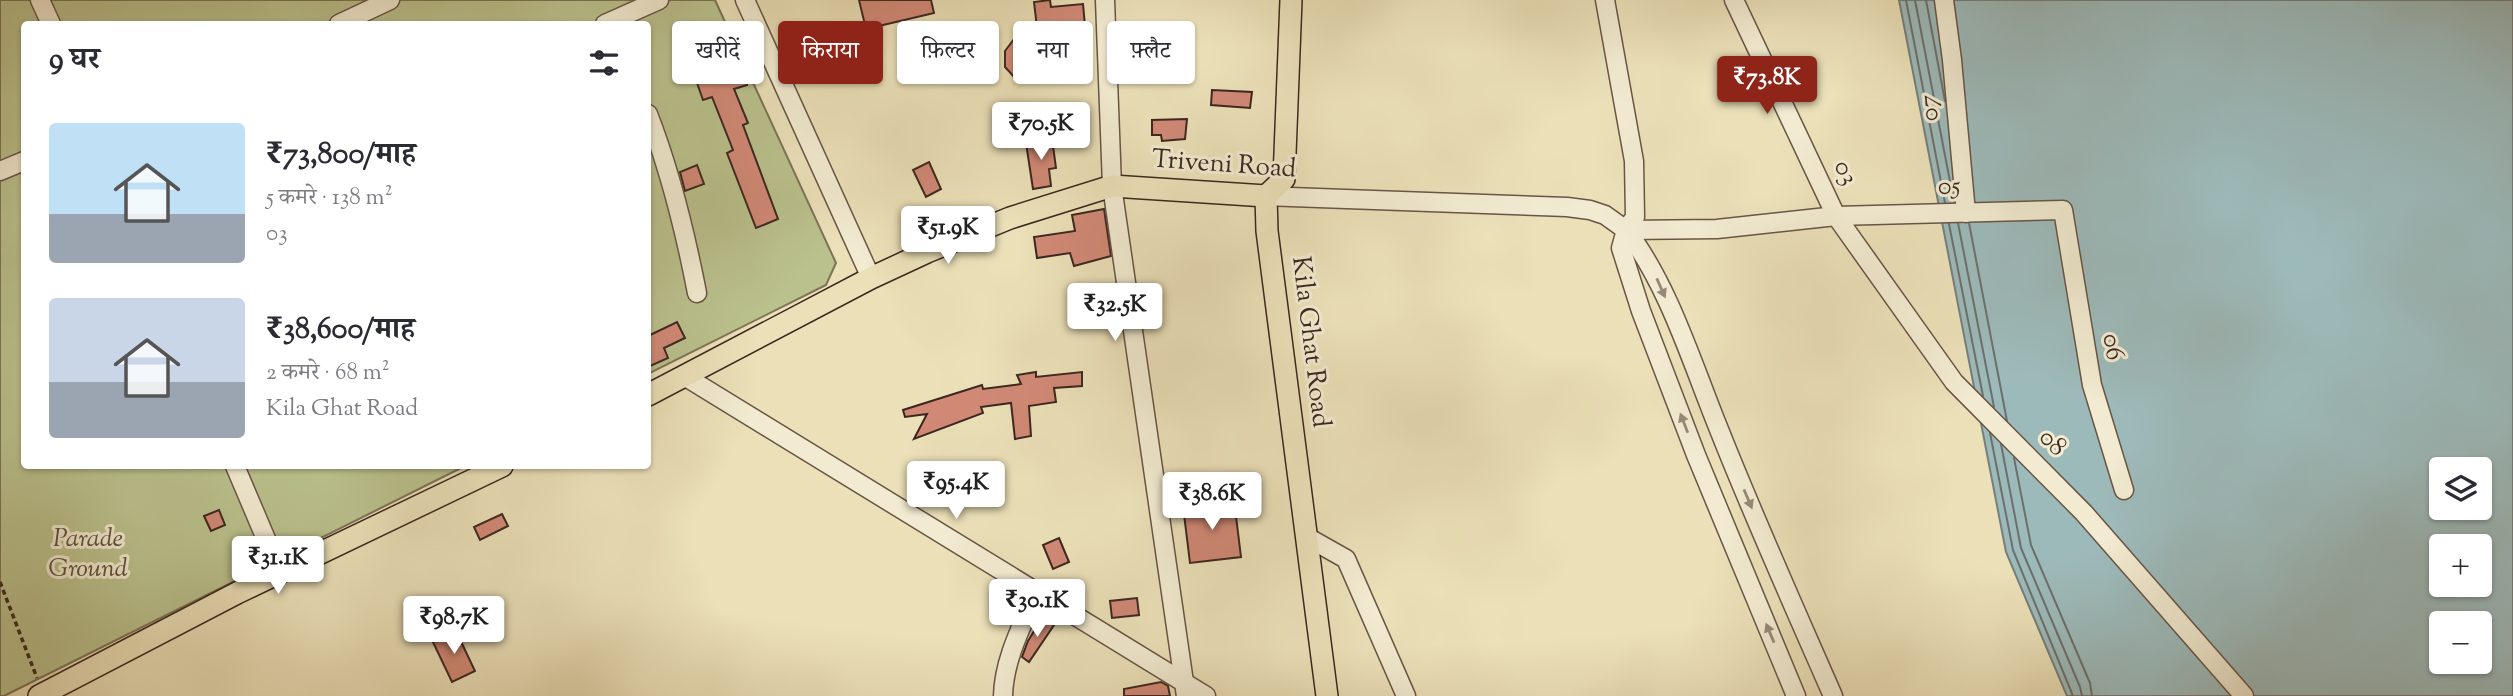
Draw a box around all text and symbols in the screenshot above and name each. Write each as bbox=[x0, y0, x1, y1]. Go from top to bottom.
chip: खरीदें bbox=[672, 21, 764, 84]
chip: किराया bbox=[778, 21, 883, 84]
chip: फ़िल्टर bbox=[897, 21, 999, 84]
chip: नया bbox=[1013, 21, 1093, 84]
chip: फ़्लैट bbox=[1107, 21, 1195, 84]
text: 9 घर bbox=[49, 39, 100, 82]
icon: filters bbox=[585, 44, 623, 82]
pin: ₹73.8K bbox=[1710, 57, 1824, 116]
text: ₹73.8K bbox=[1733, 62, 1801, 95]
street label: 07 bbox=[1910, 93, 1950, 123]
pin: ₹70.5K bbox=[984, 102, 1098, 162]
text: ₹70.5K bbox=[1008, 108, 1074, 141]
text: ₹73,800/माह bbox=[266, 134, 416, 177]
street label: Triveni Road bbox=[1151, 141, 1298, 189]
icon: home bbox=[105, 151, 189, 235]
street label: 03 bbox=[1823, 154, 1867, 192]
street label: 05 bbox=[1937, 168, 1961, 206]
text: 5 कमरे · 138 m² bbox=[266, 182, 392, 215]
pin: ₹51.9K bbox=[891, 206, 1005, 266]
text: ₹51.9K bbox=[917, 212, 979, 245]
text: 03 bbox=[266, 218, 287, 251]
street label: Kila Ghat Road bbox=[1281, 254, 1339, 430]
one-way arrow bbox=[1656, 278, 1667, 299]
pin: ₹32.5K bbox=[1058, 284, 1172, 343]
text: ₹32.5K bbox=[1083, 289, 1147, 322]
text: ₹38,600/माह bbox=[266, 309, 415, 352]
icon: home bbox=[105, 326, 189, 410]
street label: 06 bbox=[2091, 331, 2133, 363]
text: 2 कमरे · 68 m² bbox=[266, 357, 390, 390]
text: Kila Ghat Road bbox=[266, 393, 418, 426]
one-way arrow bbox=[1678, 412, 1689, 433]
street label: 08 bbox=[2029, 420, 2075, 466]
map controls bbox=[2429, 457, 2492, 674]
button: layers bbox=[2429, 457, 2492, 520]
pin: ₹95.4K bbox=[899, 462, 1013, 521]
text: ₹95.4K bbox=[923, 467, 989, 500]
pin: ₹38.6K bbox=[1155, 472, 1269, 532]
text: ₹38.6K bbox=[1179, 478, 1245, 511]
one-way arrow bbox=[1742, 489, 1753, 510]
park label: Parade Ground bbox=[48, 521, 128, 588]
button: + bbox=[2429, 534, 2492, 597]
pin: ₹31.1K bbox=[221, 536, 335, 596]
text: ₹31.1K bbox=[248, 542, 308, 575]
pin: ₹30.1K bbox=[980, 580, 1094, 639]
text: ₹30.1K bbox=[1005, 585, 1069, 618]
pin: ₹98.7K bbox=[397, 596, 511, 656]
text: ₹98.7K bbox=[419, 602, 489, 635]
button: − bbox=[2429, 611, 2492, 674]
one-way arrow bbox=[1764, 623, 1776, 643]

